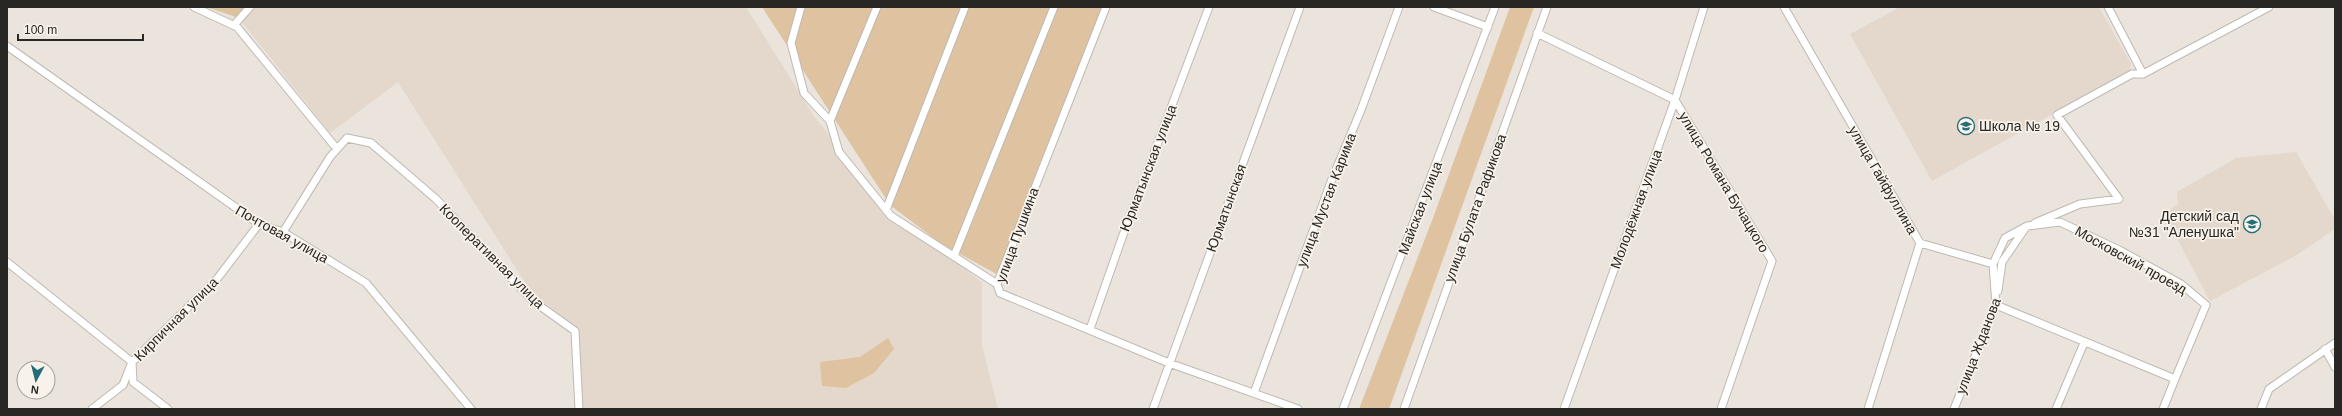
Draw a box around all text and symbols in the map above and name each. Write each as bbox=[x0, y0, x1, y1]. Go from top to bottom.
scale bar bbox=[18, 16, 143, 42]
text: 100 m bbox=[24, 23, 57, 37]
street label: Юрматынская улица bbox=[1116, 102, 1180, 234]
street label: улица Романа Бучацкого bbox=[1676, 109, 1773, 255]
school or university icon: Школа № 19 bbox=[1956, 116, 1976, 136]
place label: Школа № 19 bbox=[1979, 118, 2060, 134]
street label: улица Гайфуллина bbox=[1845, 123, 1921, 237]
street label: улица Мустая Карима bbox=[1293, 130, 1359, 269]
street label: улица Булата Рафикова bbox=[1441, 131, 1509, 284]
street label: Молодёжная улица bbox=[1607, 147, 1665, 271]
street label: Майская улица bbox=[1395, 159, 1445, 257]
street label: Юрматынская bbox=[1203, 162, 1249, 254]
street label: улица Пушкина bbox=[992, 185, 1042, 285]
street label: Кооперативная улица bbox=[436, 200, 548, 312]
street label: Почтовая улица bbox=[233, 202, 331, 266]
place label: Детский сад №31 "Аленушка" bbox=[2129, 208, 2239, 240]
school or university icon: Детский сад №31 "Аленушка" bbox=[2242, 214, 2262, 234]
street label: Московский проезд bbox=[2072, 223, 2190, 297]
street label: Кирпичная улица bbox=[131, 274, 221, 364]
street label: улица Жданова bbox=[1952, 295, 2004, 396]
north arrow bbox=[16, 360, 56, 400]
text: N bbox=[30, 383, 39, 396]

